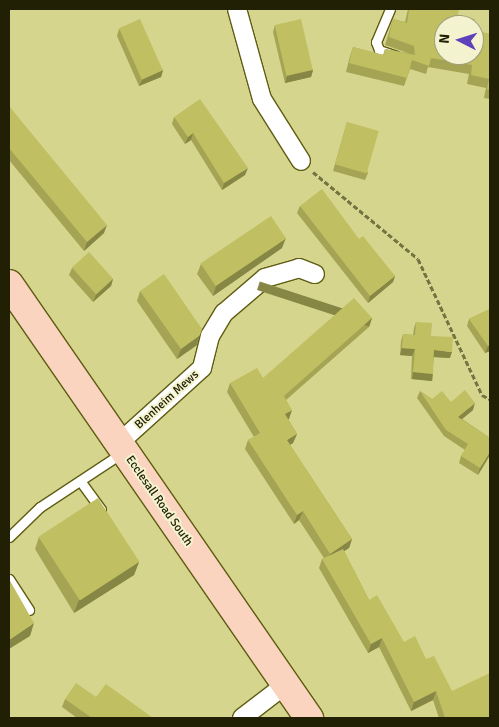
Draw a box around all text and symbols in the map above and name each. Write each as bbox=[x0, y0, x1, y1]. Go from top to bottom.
north arrow bbox=[434, 15, 484, 65]
text: N bbox=[436, 33, 453, 44]
street label: Blenheim Mews bbox=[132, 368, 202, 432]
street label: Ecclesall Road South bbox=[122, 453, 196, 549]

